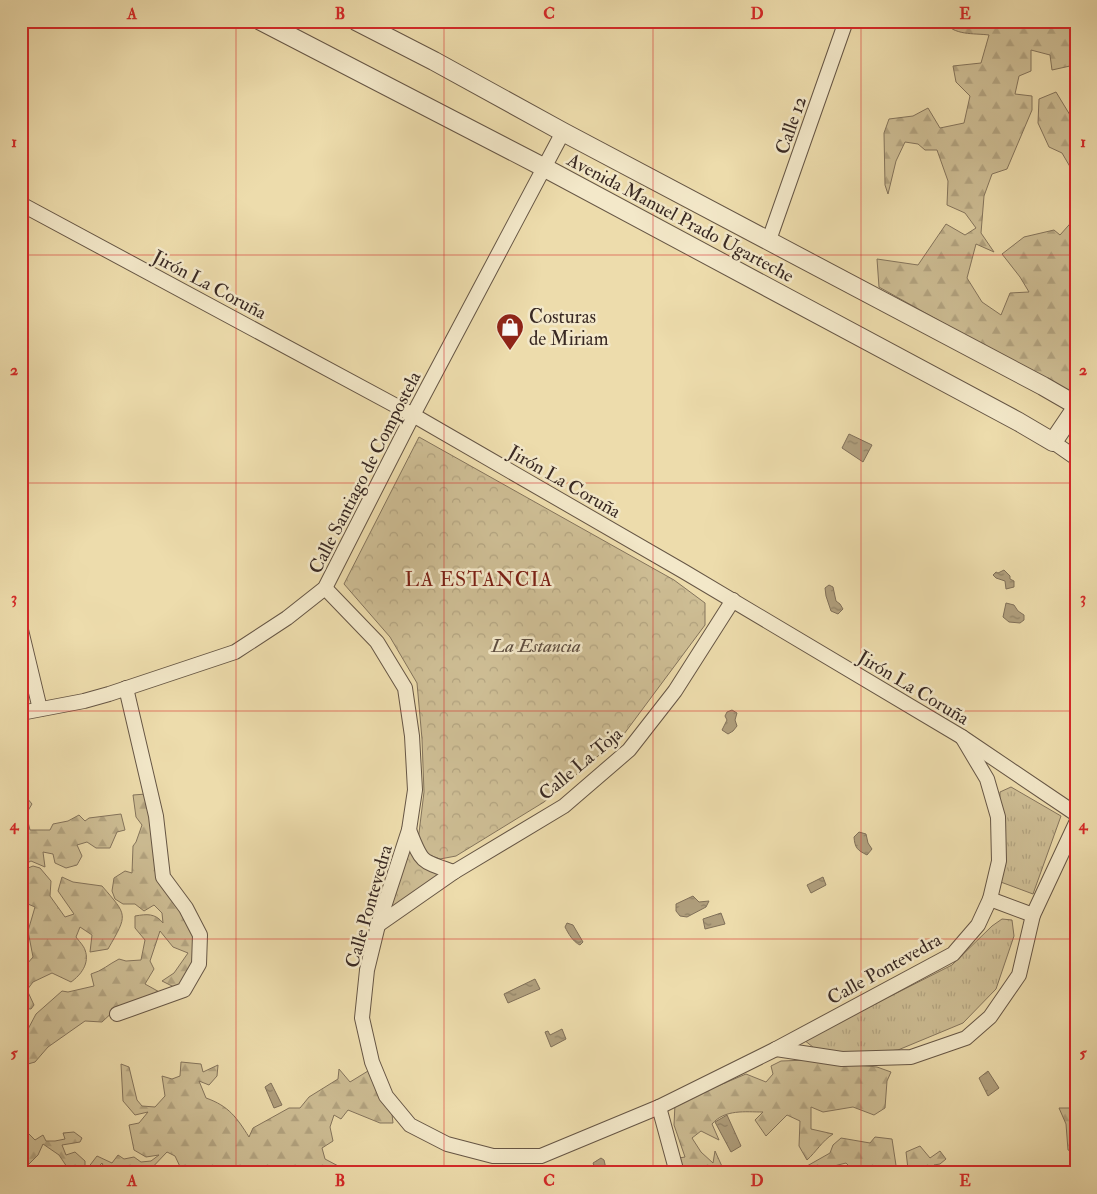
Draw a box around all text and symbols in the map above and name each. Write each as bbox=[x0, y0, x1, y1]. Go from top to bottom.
text: A bbox=[126, 4, 138, 24]
text: B bbox=[335, 4, 345, 24]
text: C bbox=[543, 4, 555, 24]
text: D bbox=[750, 4, 764, 24]
text: E bbox=[959, 4, 971, 24]
street label: Calle 12 bbox=[770, 93, 812, 157]
text: 1 bbox=[11, 132, 17, 152]
text: 1 bbox=[1080, 132, 1086, 152]
street label: Avenida Manuel Prado Ugarteche bbox=[562, 147, 798, 288]
street label: Jirón La Coruña bbox=[147, 244, 271, 325]
place label: Costuras de Miriam bbox=[529, 305, 609, 351]
shop icon: Costuras de Miriam bbox=[495, 312, 525, 351]
text: 2 bbox=[10, 360, 18, 380]
text: 2 bbox=[1079, 360, 1087, 380]
street label: Calle Santiago de Compostela bbox=[303, 367, 427, 578]
street label: Jirón La Coruña bbox=[503, 440, 625, 524]
district label: LA ESTANCIA bbox=[405, 567, 553, 592]
text: 3 bbox=[11, 588, 17, 608]
text: 3 bbox=[1080, 588, 1086, 608]
park label: La Estancia bbox=[490, 634, 581, 658]
street label: Jirón La Coruña bbox=[853, 645, 974, 731]
street label: Calle La Toja bbox=[534, 722, 628, 806]
text: 4 bbox=[9, 815, 20, 835]
text: 4 bbox=[1078, 815, 1089, 835]
street label: Calle Pontevedra bbox=[340, 842, 398, 971]
street label: Calle Pontevedra bbox=[823, 928, 946, 1010]
text: 5 bbox=[10, 1043, 18, 1063]
text: 5 bbox=[1079, 1043, 1087, 1063]
text: A bbox=[126, 1171, 138, 1191]
text: B bbox=[335, 1171, 345, 1191]
text: C bbox=[543, 1171, 555, 1191]
text: D bbox=[750, 1171, 764, 1191]
text: E bbox=[959, 1171, 971, 1191]

